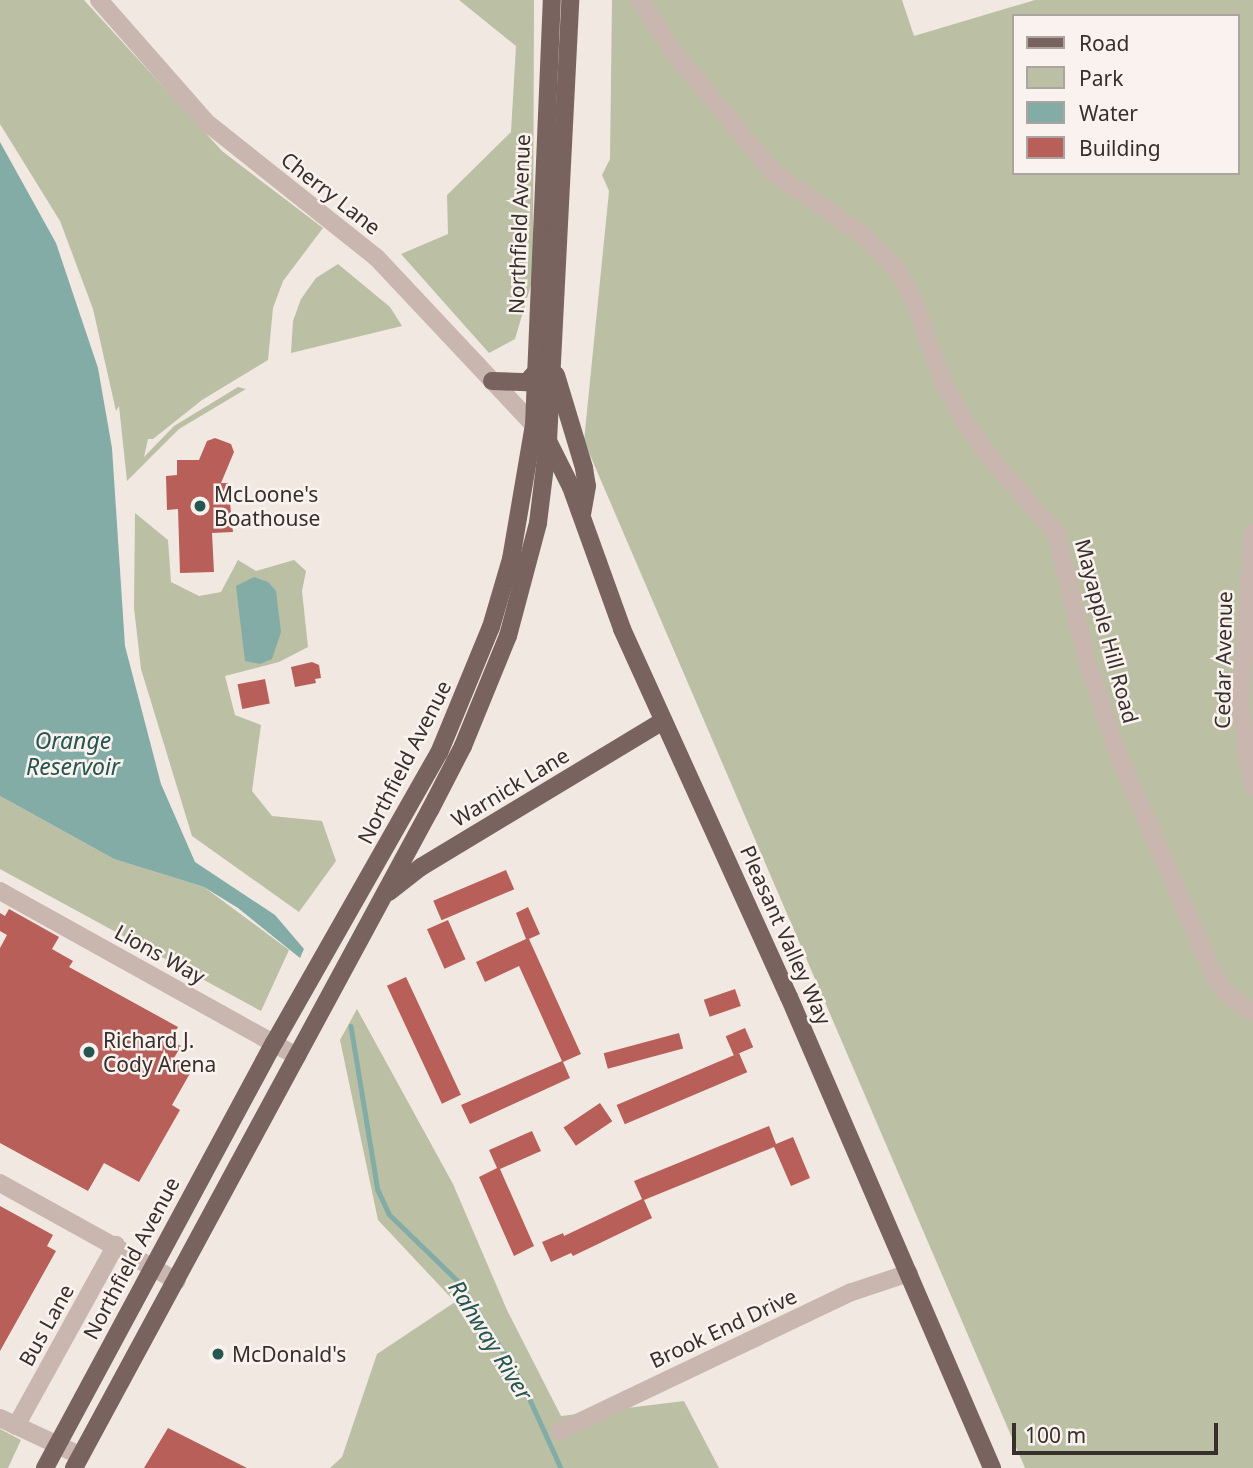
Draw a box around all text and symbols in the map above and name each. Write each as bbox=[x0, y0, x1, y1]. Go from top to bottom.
legend bbox=[1012, 14, 1239, 175]
text: Road bbox=[1079, 29, 1129, 57]
text: Park bbox=[1079, 64, 1123, 92]
text: Water bbox=[1079, 99, 1138, 127]
street label: Northfield Avenue bbox=[503, 134, 535, 314]
text: Building bbox=[1079, 134, 1161, 162]
street label: Cherry Lane bbox=[276, 146, 386, 240]
place label: McLoone's Boathouse bbox=[214, 481, 320, 531]
marker: McLoone's Boathouse bbox=[192, 498, 208, 514]
street label: Mayapple Hill Road bbox=[1070, 536, 1144, 726]
street label: Cedar Avenue bbox=[1209, 591, 1237, 729]
street label: Northfield Avenue bbox=[352, 676, 456, 848]
water label: Orange Reservoir bbox=[26, 726, 120, 780]
street label: Warnick Lane bbox=[447, 742, 573, 832]
street label: Pleasant Valley Way bbox=[735, 841, 837, 1029]
street label: Lions Way bbox=[110, 919, 210, 989]
place label: Richard J. Cody Arena bbox=[103, 1027, 216, 1077]
marker: Richard J. Cody Arena bbox=[81, 1044, 97, 1060]
street label: Northfield Avenue bbox=[78, 1173, 184, 1343]
water label: Rahway River bbox=[443, 1275, 539, 1405]
street label: Bus Lane bbox=[13, 1280, 79, 1370]
street label: Brook End Drive bbox=[646, 1283, 800, 1373]
place label: McDonald's bbox=[232, 1341, 346, 1367]
marker: McDonald's bbox=[210, 1346, 226, 1362]
scale bar bbox=[1015, 1408, 1222, 1452]
text: 100 m bbox=[1025, 1421, 1086, 1449]

